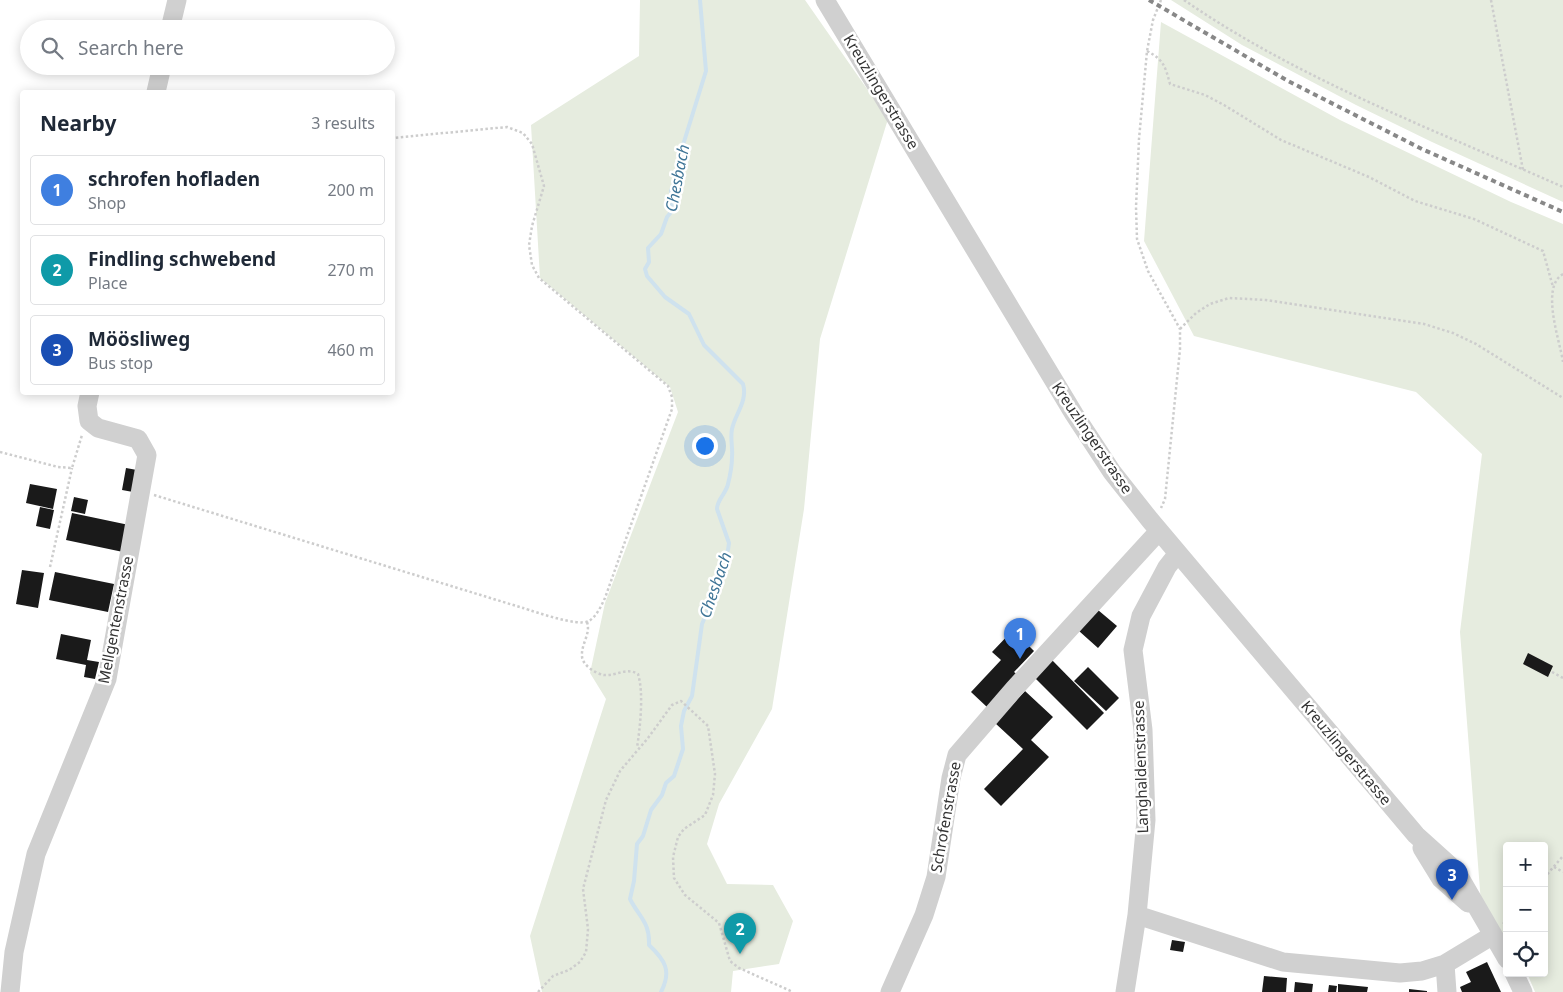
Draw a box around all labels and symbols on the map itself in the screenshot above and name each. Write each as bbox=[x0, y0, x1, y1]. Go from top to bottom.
street label: Kreuzlingerstrasse bbox=[840, 30, 924, 153]
water label: Chesbach bbox=[660, 142, 694, 214]
street label: Kreuzlingerstrasse bbox=[1048, 378, 1138, 497]
your location bbox=[692, 433, 718, 459]
water label: Chesbach bbox=[693, 549, 737, 621]
street label: Mellgentenstrasse bbox=[93, 554, 137, 685]
pin: 1 bbox=[1004, 618, 1036, 659]
street label: Kreuzlingerstrasse bbox=[1297, 696, 1396, 809]
street label: Langhaldenstrasse bbox=[1128, 700, 1152, 834]
street label: Schrofenstrasse bbox=[925, 760, 965, 874]
pin: 3 bbox=[1436, 859, 1468, 900]
pin: 2 bbox=[724, 913, 756, 954]

